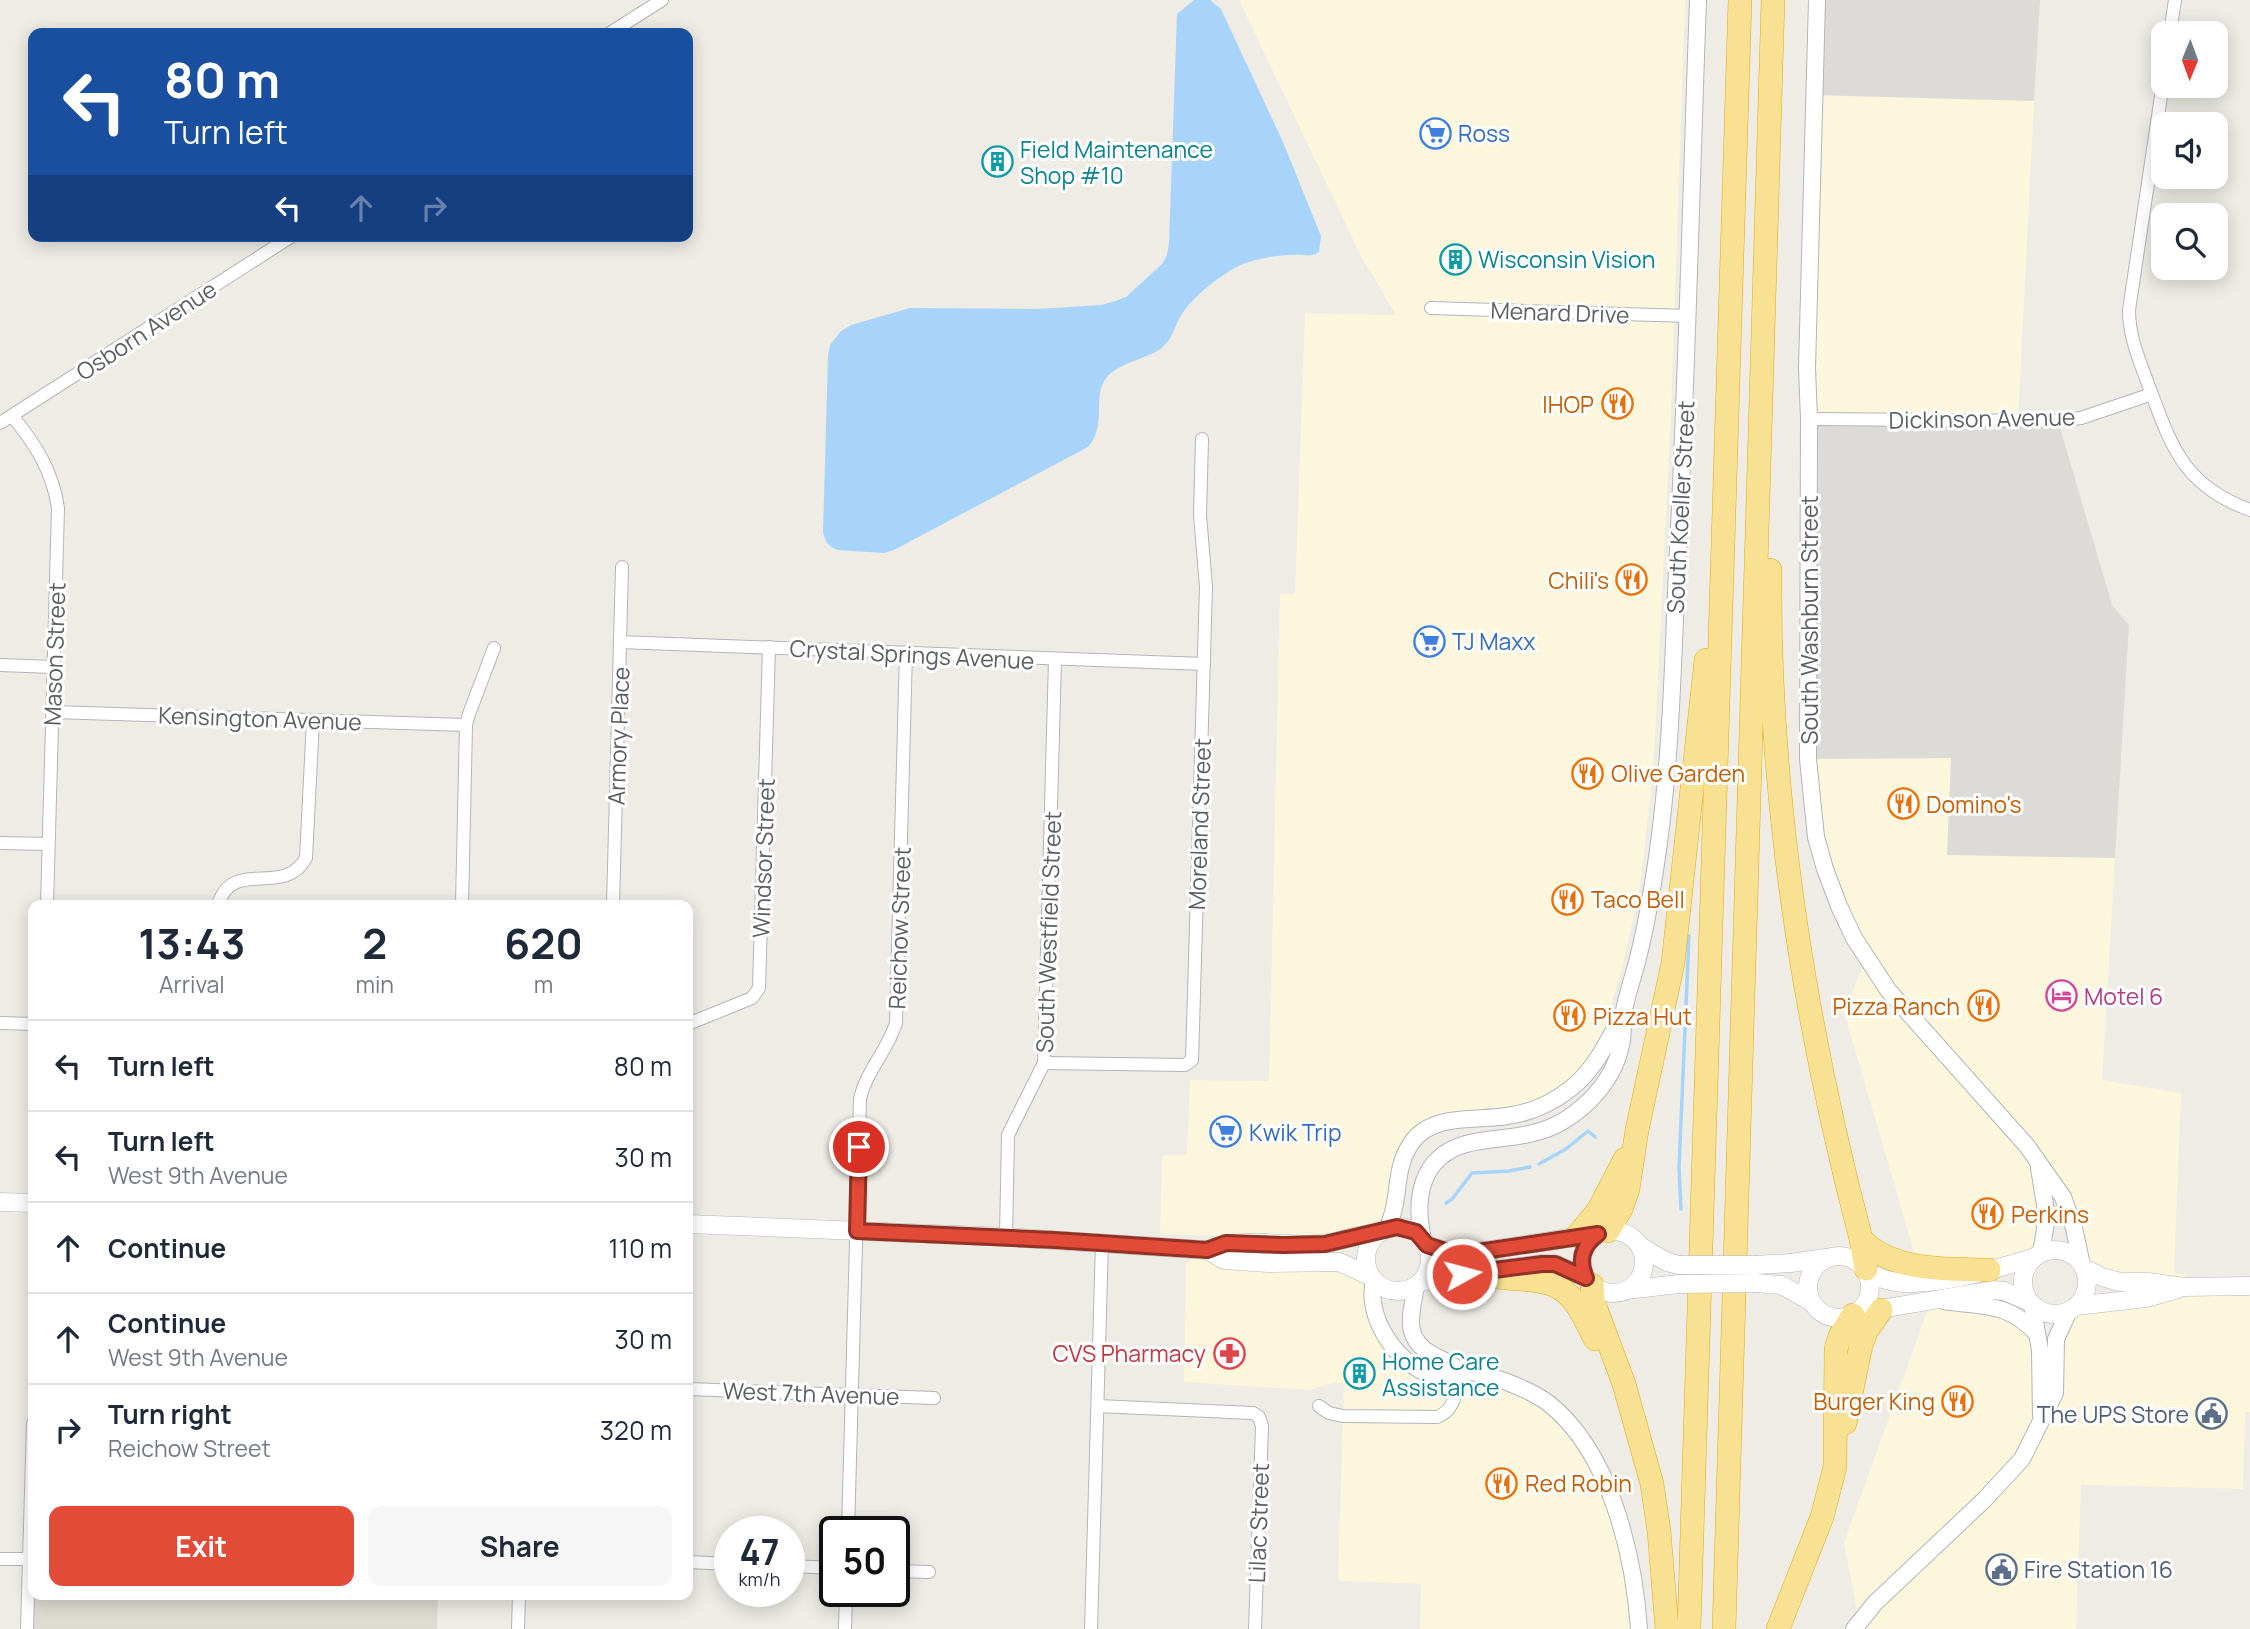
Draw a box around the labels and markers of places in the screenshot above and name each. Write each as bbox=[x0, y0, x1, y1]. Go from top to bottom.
supermarket icon: Ross bbox=[1418, 116, 1452, 150]
place label: Ross bbox=[1458, 117, 1510, 149]
place label: Field Maintenance Shop #10 bbox=[1020, 133, 1213, 191]
building icon: Field Maintenance Shop #10 bbox=[980, 145, 1014, 179]
building icon: Wisconsin Vision bbox=[1438, 242, 1472, 276]
place label: Wisconsin Vision bbox=[1478, 243, 1655, 275]
restaurant icon: IHOP bbox=[1600, 387, 1634, 421]
place label: IHOP bbox=[1542, 388, 1594, 420]
restaurant icon: Chili's bbox=[1615, 563, 1649, 597]
place label: Chili's bbox=[1548, 564, 1609, 596]
supermarket icon: TJ Maxx bbox=[1412, 624, 1446, 658]
place label: TJ Maxx bbox=[1452, 625, 1536, 657]
restaurant icon: Olive Garden bbox=[1571, 756, 1605, 790]
place label: Olive Garden bbox=[1611, 757, 1745, 789]
restaurant icon: Domino's bbox=[1886, 787, 1920, 821]
place label: Domino's bbox=[1926, 788, 2022, 820]
restaurant icon: Taco Bell bbox=[1551, 882, 1585, 916]
place label: Taco Bell bbox=[1591, 883, 1685, 915]
hotel icon: Motel 6 bbox=[2044, 979, 2078, 1013]
place label: Motel 6 bbox=[2084, 980, 2163, 1012]
restaurant icon: Pizza Ranch bbox=[1966, 989, 2000, 1023]
place label: Pizza Ranch bbox=[1832, 990, 1960, 1022]
restaurant icon: Pizza Hut bbox=[1553, 999, 1587, 1033]
place label: Pizza Hut bbox=[1593, 1000, 1692, 1032]
supermarket icon: Kwik Trip bbox=[1209, 1115, 1243, 1149]
place label: Kwik Trip bbox=[1249, 1116, 1342, 1148]
pin bbox=[829, 1117, 889, 1177]
restaurant icon: Perkins bbox=[1971, 1197, 2005, 1231]
place label: Perkins bbox=[2011, 1198, 2089, 1230]
pharmacy icon: CVS Pharmacy bbox=[1212, 1336, 1246, 1370]
place label: CVS Pharmacy bbox=[1052, 1337, 1206, 1369]
place label: Home Care Assistance bbox=[1382, 1345, 1500, 1403]
building icon: Home Care Assistance bbox=[1342, 1357, 1376, 1391]
restaurant icon: Burger King bbox=[1941, 1384, 1975, 1418]
place label: Burger King bbox=[1813, 1385, 1935, 1417]
public building icon: The UPS Store bbox=[2195, 1397, 2229, 1431]
place label: The UPS Store bbox=[2037, 1398, 2189, 1430]
restaurant icon: Red Robin bbox=[1485, 1466, 1519, 1500]
place label: Red Robin bbox=[1525, 1467, 1632, 1499]
public building icon: Fire Station 16 bbox=[1984, 1552, 2018, 1586]
place label: Fire Station 16 bbox=[2024, 1553, 2173, 1585]

